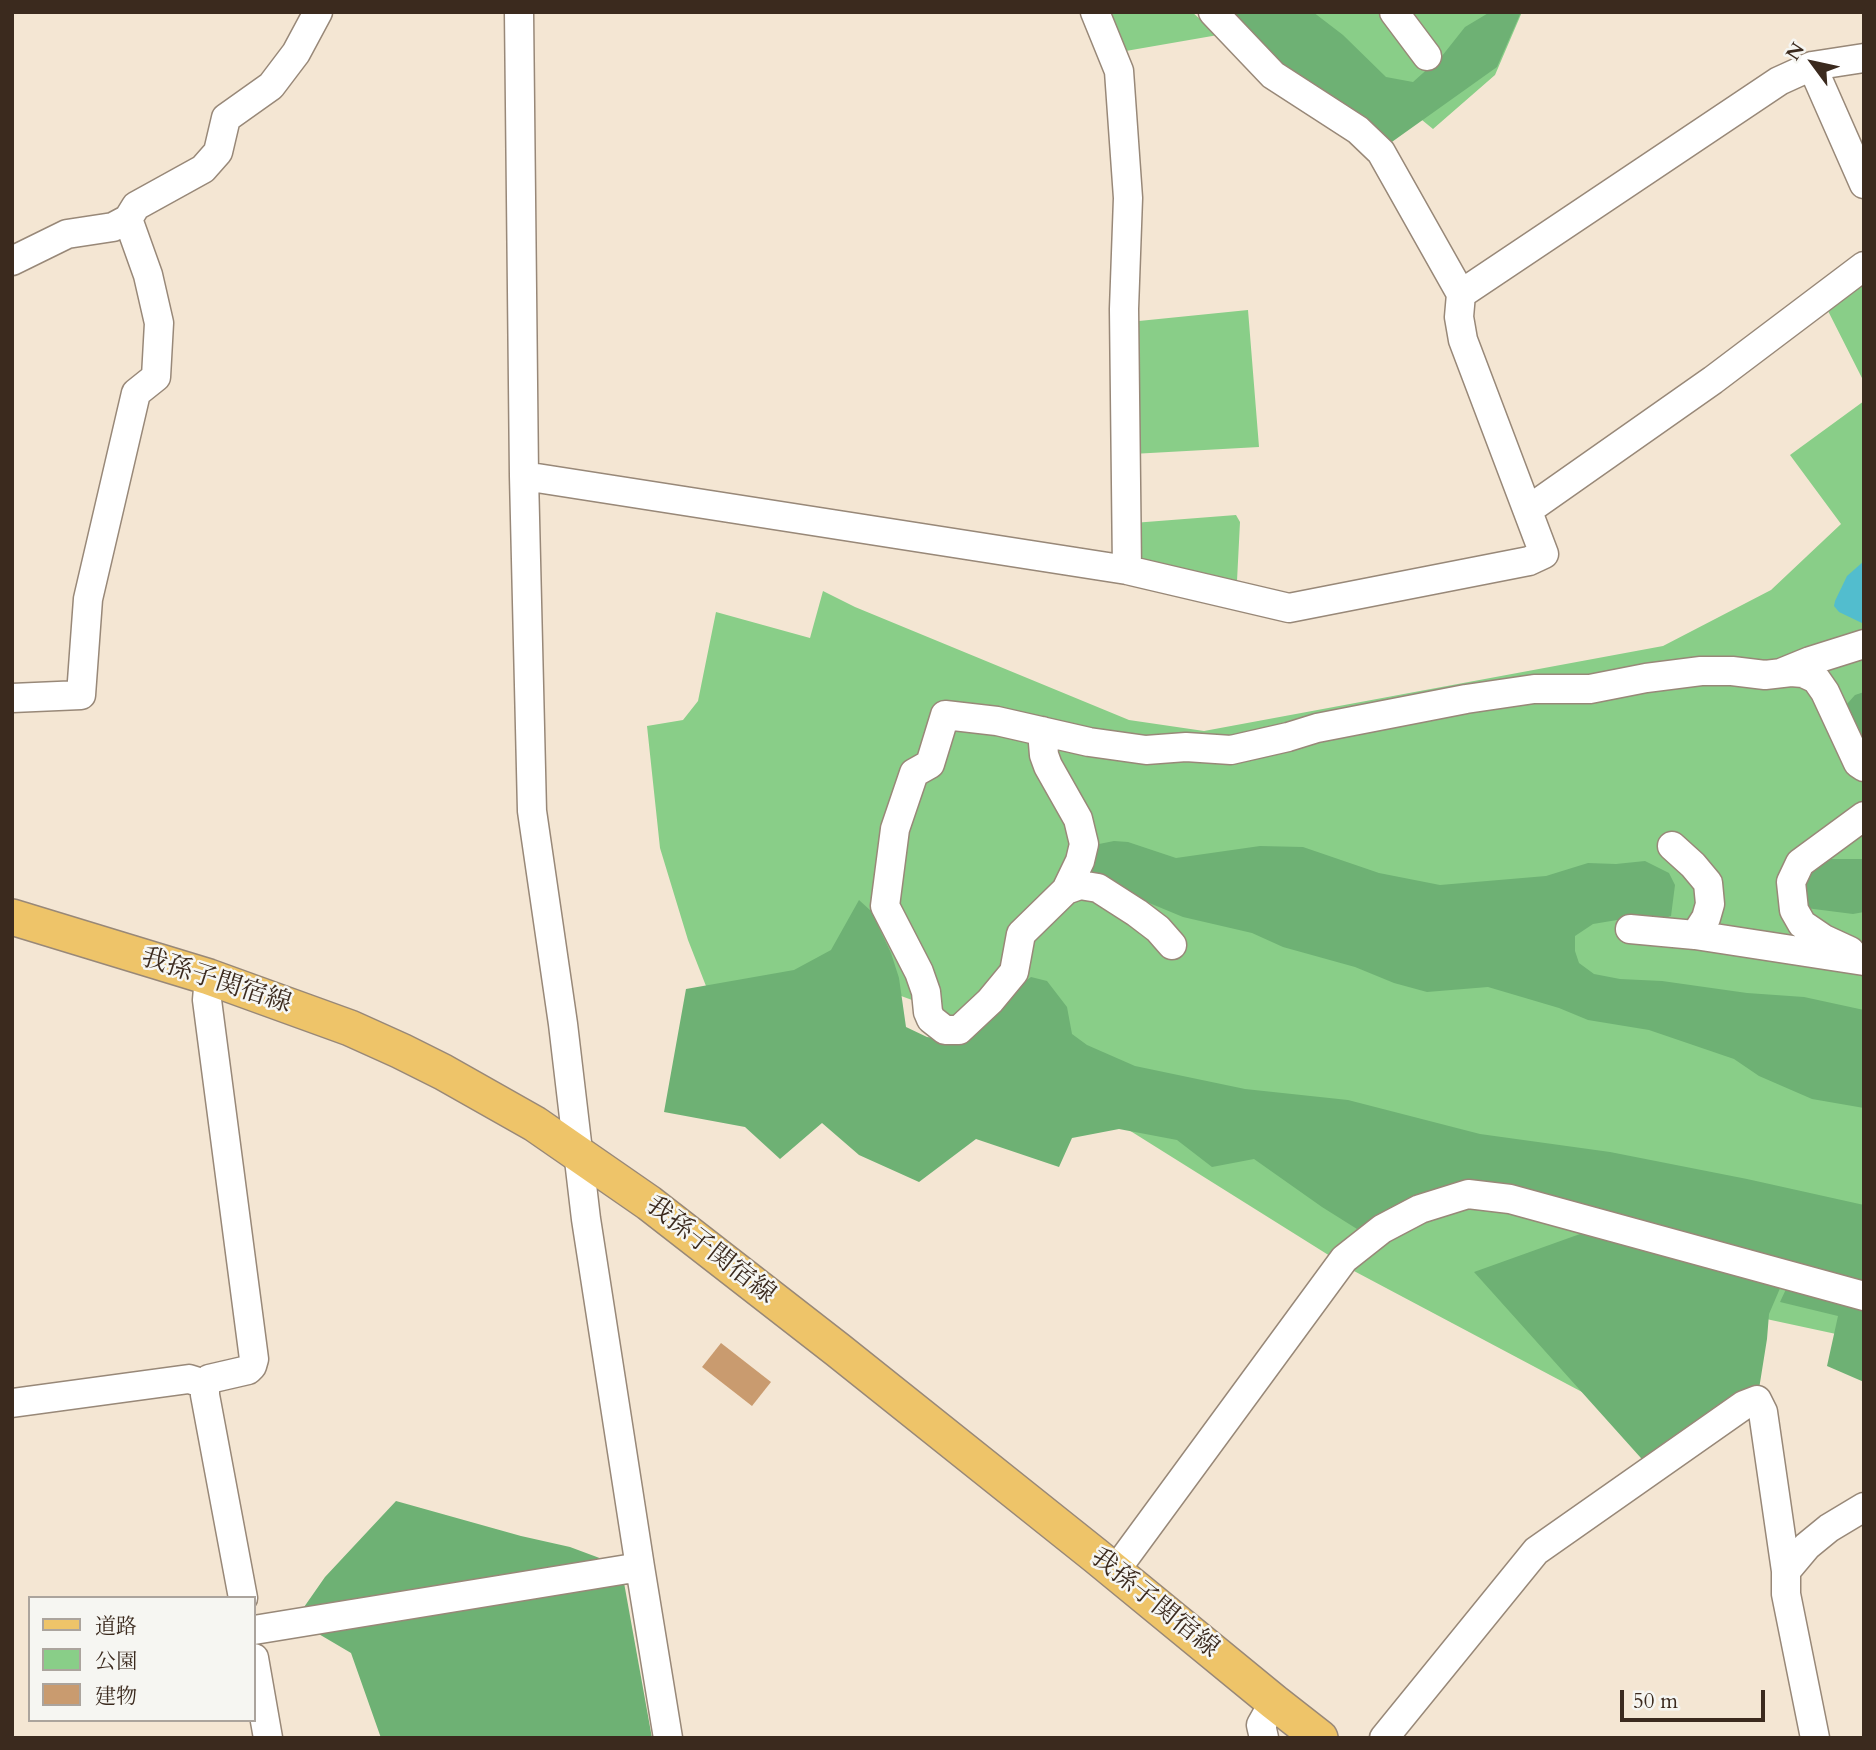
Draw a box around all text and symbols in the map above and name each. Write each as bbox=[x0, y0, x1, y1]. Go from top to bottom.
north arrow bbox=[1778, 28, 1848, 98]
text: N bbox=[1780, 38, 1811, 66]
street label: 我孫子関宿線 bbox=[137, 943, 295, 1021]
street label: 我孫子関宿線 bbox=[639, 1191, 781, 1311]
street label: 我孫子関宿線 bbox=[1084, 1543, 1224, 1665]
legend bbox=[28, 1596, 256, 1722]
text: 道路 bbox=[95, 1612, 137, 1641]
text: 公園 bbox=[95, 1647, 137, 1676]
scale bar bbox=[1624, 1676, 1769, 1720]
text: 建物 bbox=[95, 1682, 137, 1711]
text: 50 m bbox=[1633, 1687, 1678, 1716]

